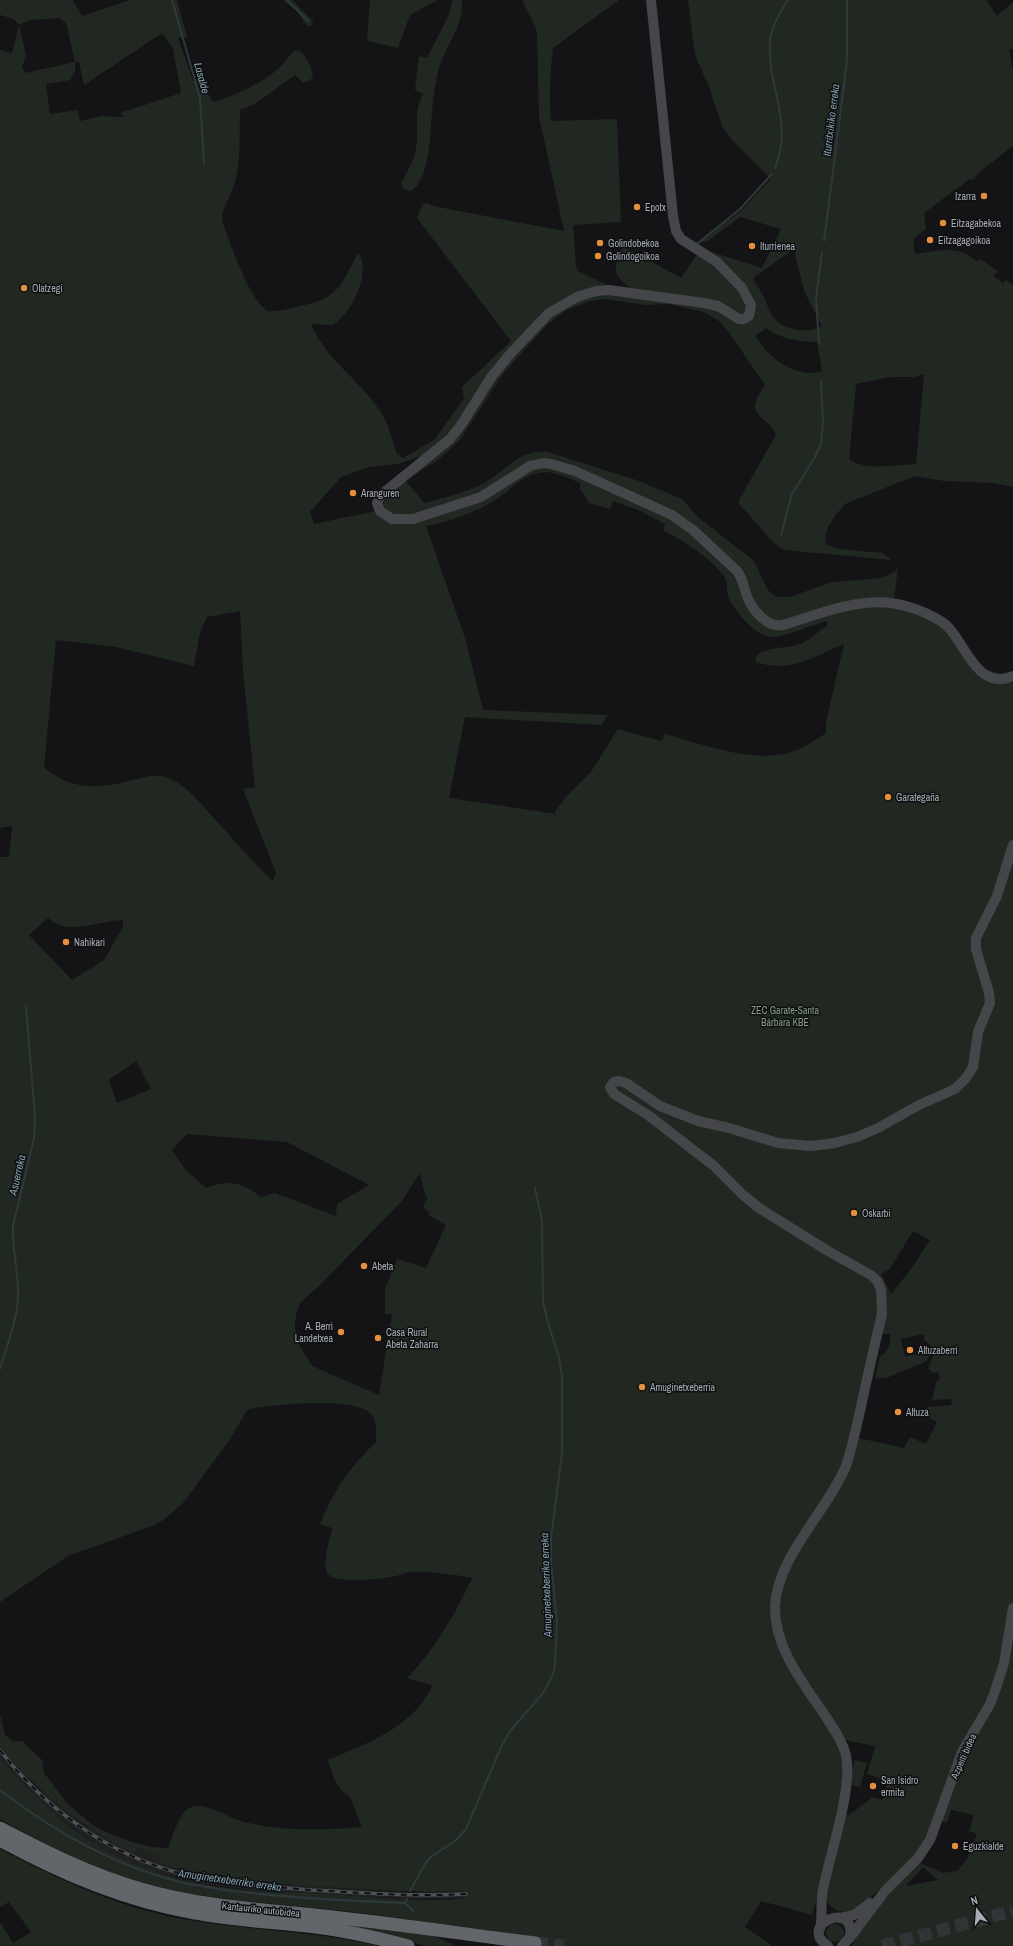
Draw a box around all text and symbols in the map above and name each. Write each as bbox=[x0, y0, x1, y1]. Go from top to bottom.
water label: Lasalde bbox=[191, 61, 213, 95]
water label: Iturritxikiko erreka bbox=[820, 83, 842, 157]
place label: Izarra bbox=[955, 190, 976, 203]
marker: Izarra bbox=[979, 191, 989, 201]
place label: Epotx bbox=[645, 201, 667, 214]
marker: Epotx bbox=[632, 202, 642, 212]
place label: Eitzagabekoa bbox=[951, 217, 1002, 230]
marker: Eitzagabekoa bbox=[938, 218, 948, 228]
place label: Eitzagagoikoa bbox=[938, 234, 991, 247]
marker: Eitzagagoikoa bbox=[925, 235, 935, 245]
place label: Golindobekoa bbox=[608, 237, 659, 250]
marker: Golindobekoa bbox=[595, 238, 605, 248]
place label: Iturrienea bbox=[760, 240, 796, 253]
marker: Iturrienea bbox=[747, 241, 757, 251]
place label: Golindogoikoa bbox=[606, 250, 660, 263]
marker: Golindogoikoa bbox=[593, 251, 603, 261]
place label: Olatzegi bbox=[32, 282, 63, 295]
marker: Olatzegi bbox=[19, 283, 29, 293]
place label: Aranguren bbox=[360, 487, 399, 500]
marker: Aranguren bbox=[348, 488, 358, 498]
place label: Garategaña bbox=[896, 791, 940, 804]
marker: Garategaña bbox=[883, 792, 893, 802]
place label: Nahikari bbox=[74, 936, 105, 949]
marker: Nahikari bbox=[61, 937, 71, 947]
park label: ZEC Garate-Santa Bárbara KBE bbox=[751, 1004, 819, 1029]
water label: Asuerreka bbox=[5, 1153, 28, 1198]
place label: Oskarbi bbox=[862, 1207, 891, 1220]
marker: Oskarbi bbox=[849, 1208, 859, 1218]
place label: Abeta bbox=[371, 1260, 394, 1273]
marker: Abeta bbox=[359, 1261, 369, 1271]
place label: A. Berri Landetxea bbox=[295, 1320, 333, 1345]
place label: Casa Rural Abeta Zaharra bbox=[385, 1326, 439, 1351]
marker: A. Berri Landetxea bbox=[336, 1327, 346, 1337]
marker: Casa Rural Abeta Zaharra bbox=[373, 1333, 383, 1343]
place label: Altuzaberri bbox=[917, 1344, 958, 1357]
marker: Altuzaberri bbox=[905, 1345, 915, 1355]
place label: Amuginetxeberria bbox=[649, 1381, 716, 1394]
marker: Amuginetxeberria bbox=[637, 1382, 647, 1392]
place label: Altuza bbox=[905, 1406, 929, 1419]
marker: Altuza bbox=[893, 1407, 903, 1417]
water label: Amuginetxeberriko erreka bbox=[537, 1533, 555, 1638]
street label: Azpeiti bidea bbox=[947, 1731, 979, 1782]
place label: San Isidro ermita bbox=[881, 1774, 919, 1799]
marker: San Isidro ermita bbox=[868, 1781, 878, 1791]
place label: Eguzkialde bbox=[963, 1840, 1004, 1853]
marker: Eguzkialde bbox=[950, 1841, 960, 1851]
water label: Amuginetxeberriko erreka bbox=[176, 1866, 283, 1894]
north arrow bbox=[957, 1890, 997, 1930]
text: N bbox=[969, 1893, 979, 1908]
street label: Kantauriko autobidea bbox=[221, 1899, 301, 1920]

